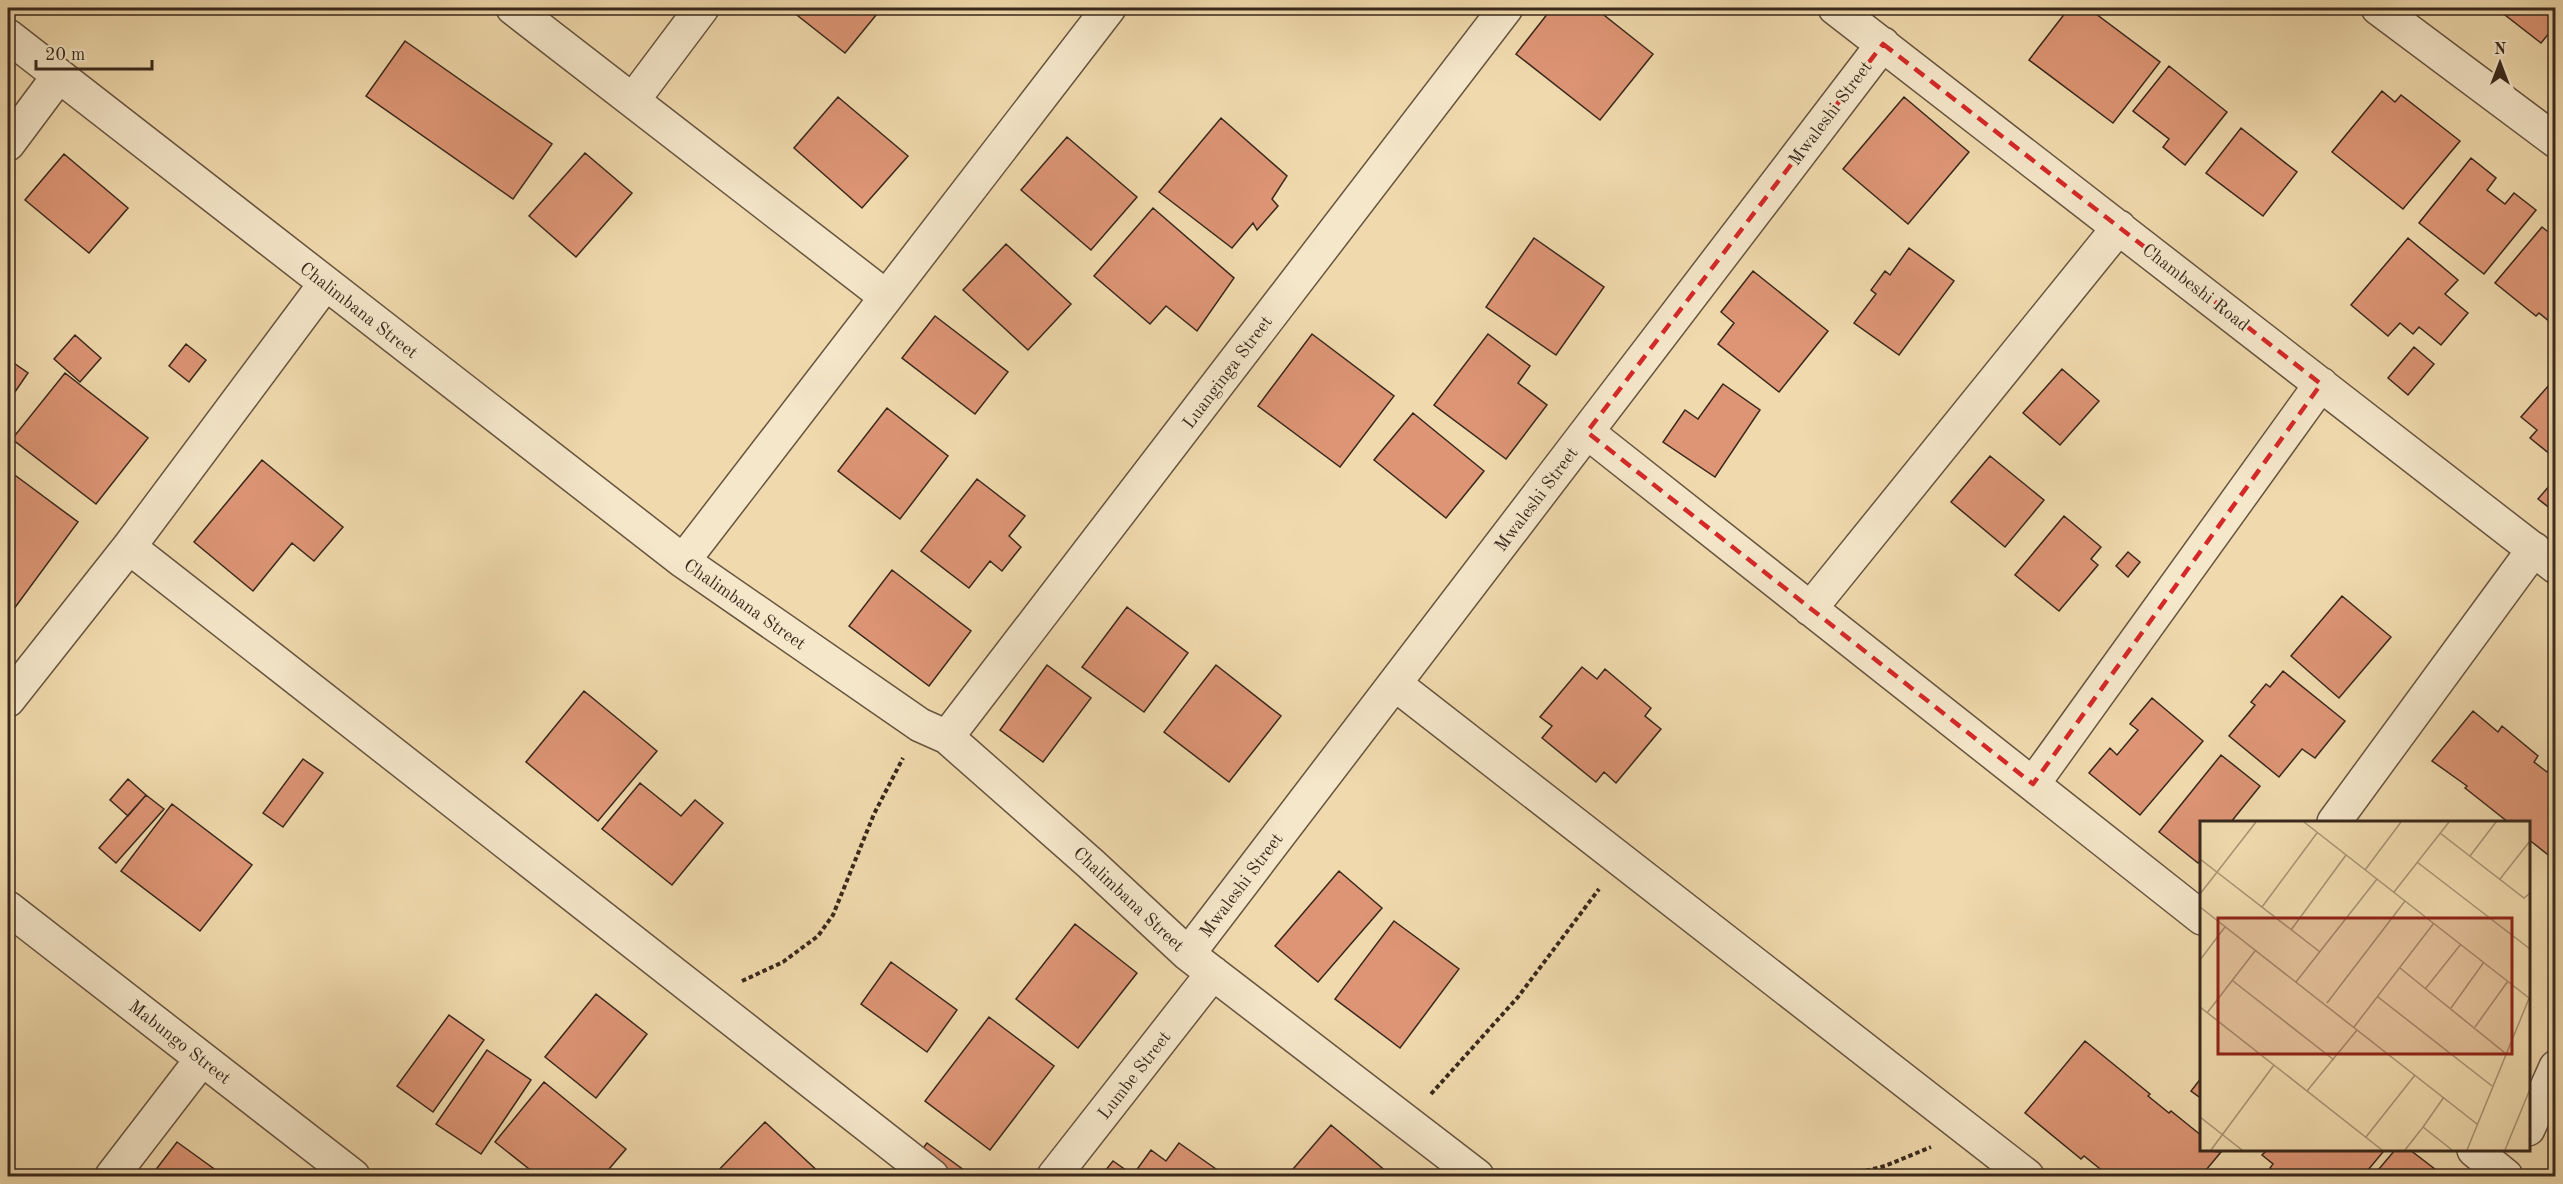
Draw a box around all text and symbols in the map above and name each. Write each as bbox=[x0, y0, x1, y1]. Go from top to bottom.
scale bar bbox=[36, 33, 152, 71]
north arrow bbox=[2470, 33, 2530, 93]
text: N bbox=[2494, 42, 2507, 58]
text: 20 m bbox=[45, 46, 85, 64]
street label: Mwaleshi Street bbox=[1786, 58, 1876, 169]
street label: Chambeshi Road bbox=[2139, 241, 2252, 335]
street label: Chalimbana Street bbox=[296, 259, 421, 362]
street label: Luanginga Street bbox=[1180, 313, 1276, 432]
street label: Mwaleshi Street bbox=[1492, 444, 1582, 555]
street label: Chalimbana Street bbox=[680, 556, 809, 654]
inset map bbox=[2200, 821, 2530, 1151]
street label: Mwaleshi Street bbox=[1197, 830, 1287, 941]
street label: Chalimbana Street bbox=[1069, 844, 1187, 955]
street label: Mabungo Street bbox=[125, 998, 234, 1088]
street label: Lumbe Street bbox=[1095, 1028, 1175, 1123]

